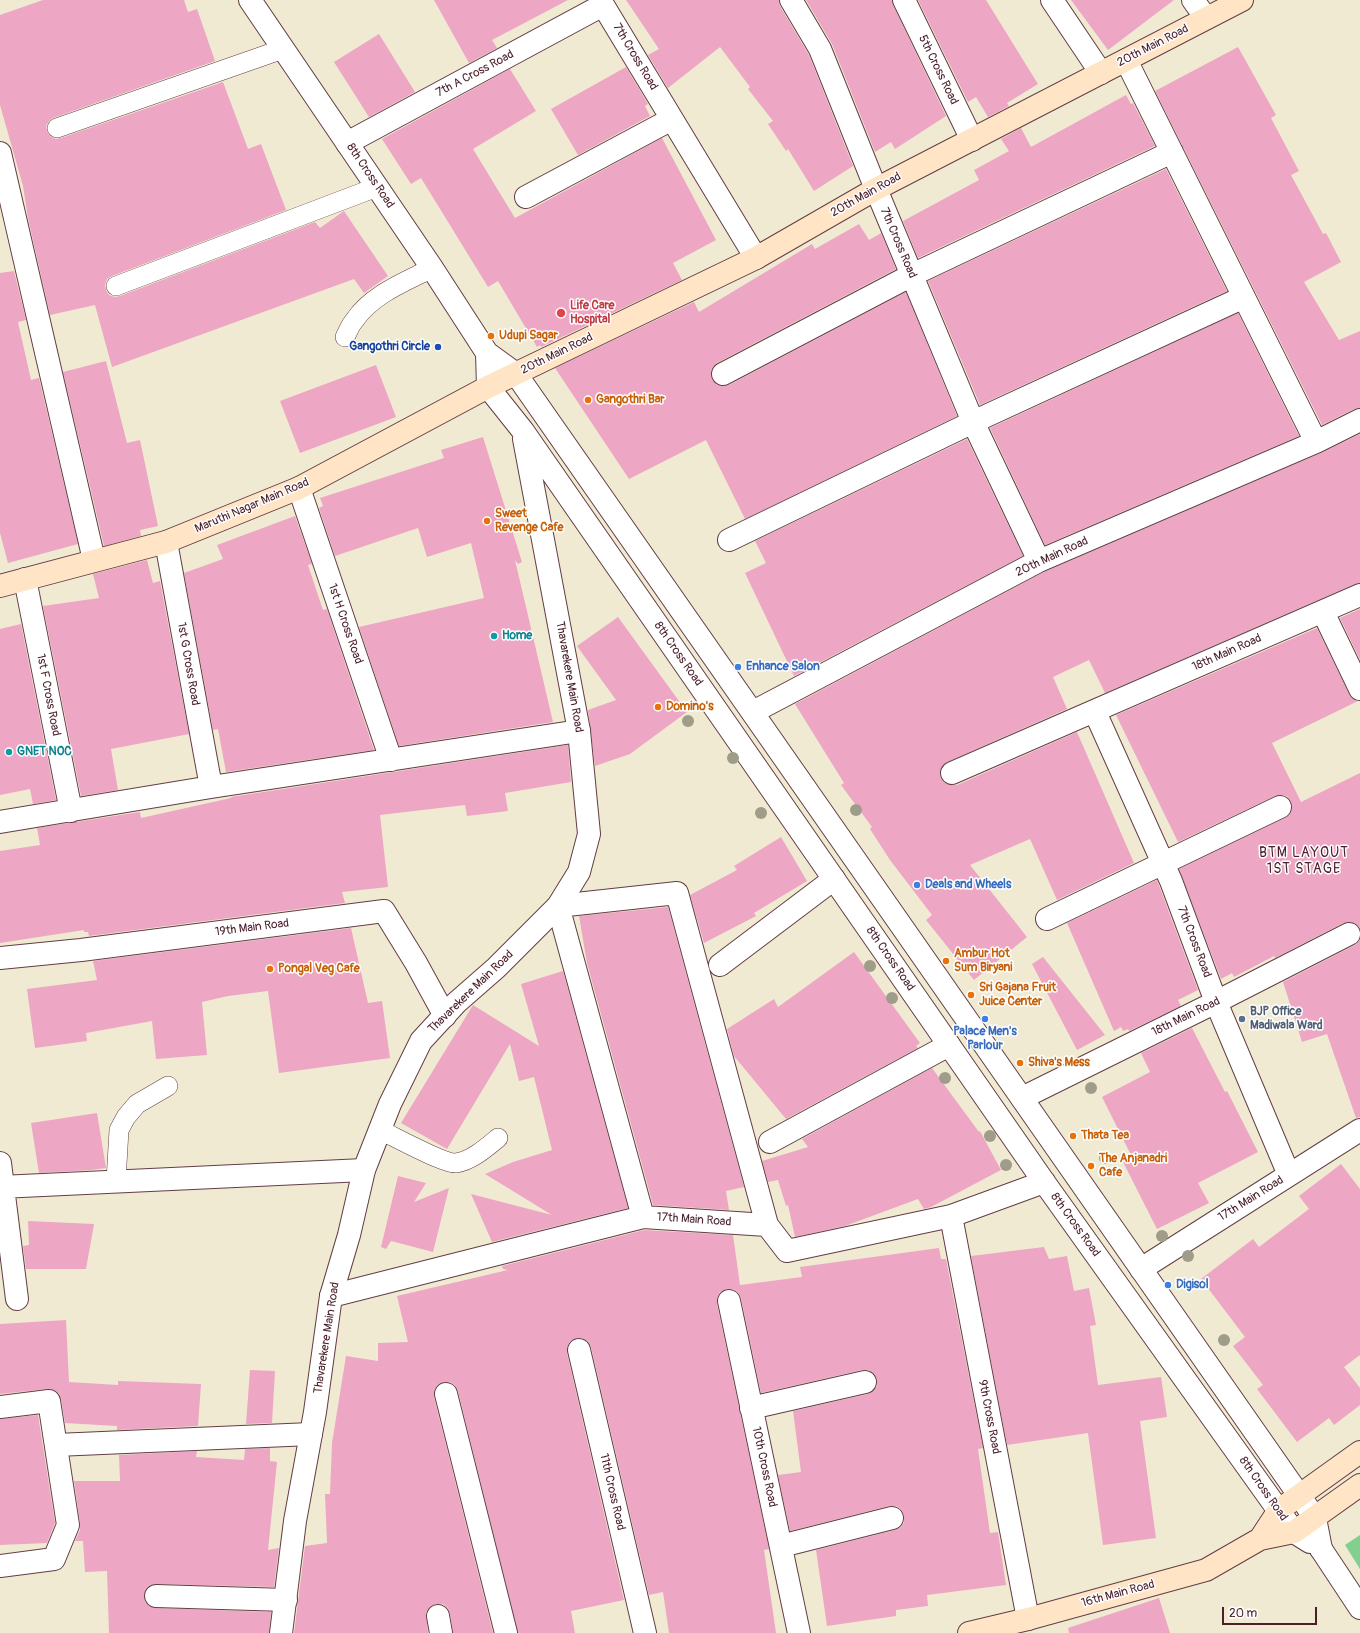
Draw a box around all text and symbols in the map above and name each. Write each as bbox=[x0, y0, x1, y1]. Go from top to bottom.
street label: 7th Cross Road bbox=[609, 21, 661, 93]
street label: 20th Main Road bbox=[1115, 22, 1191, 70]
street label: 5th Cross Road bbox=[915, 33, 961, 107]
street label: 7th A Cross Road bbox=[434, 47, 516, 101]
street label: 8th Cross Road bbox=[343, 141, 397, 211]
street label: 20th Main Road bbox=[828, 170, 904, 220]
street label: 7th Cross Road bbox=[877, 205, 919, 281]
place label: Life Care Hospital bbox=[570, 299, 615, 327]
marker: Life Care Hospital bbox=[555, 307, 567, 319]
place label: Udupi Sagar bbox=[499, 329, 558, 343]
street label: 20th Main Road bbox=[519, 330, 595, 378]
marker: Udupi Sagar bbox=[486, 331, 496, 341]
place label: Gangothri Circle bbox=[349, 340, 430, 354]
marker: Gangothri Circle bbox=[433, 342, 443, 352]
place label: Gangothri Bar bbox=[596, 393, 665, 407]
marker: Gangothri Bar bbox=[583, 395, 593, 405]
street label: Maruthi Nagar Main Road bbox=[193, 475, 311, 537]
place label: Sweet Revenge Cafe bbox=[495, 507, 563, 535]
marker: Sweet Revenge Cafe bbox=[482, 516, 492, 526]
street label: 20th Main Road bbox=[1013, 534, 1091, 580]
street label: 1st H Cross Road bbox=[325, 582, 365, 666]
street label: 8th Cross Road bbox=[651, 619, 705, 689]
street label: Thavarekere Main Road bbox=[552, 620, 586, 734]
street label: 1st G Cross Road bbox=[174, 621, 202, 707]
place label: Home bbox=[502, 629, 532, 643]
marker: Home bbox=[489, 631, 499, 641]
street label: 18th Main Road bbox=[1190, 631, 1264, 675]
street label: 1st F Cross Road bbox=[33, 653, 63, 737]
place label: Enhance Salon bbox=[746, 660, 820, 674]
marker: Enhance Salon bbox=[733, 662, 743, 672]
place label: Domino's bbox=[666, 700, 713, 714]
marker: Domino's bbox=[653, 702, 663, 712]
place label: GNET NOC bbox=[17, 745, 72, 759]
marker: GNET NOC bbox=[4, 747, 14, 757]
district label: BTM LAYOUT 1ST STAGE bbox=[1259, 845, 1349, 878]
place label: Deals and Wheels bbox=[925, 878, 1011, 892]
marker: Deals and Wheels bbox=[912, 880, 922, 890]
street label: 7th Cross Road bbox=[1174, 904, 1214, 980]
street label: 19th Main Road bbox=[214, 916, 290, 940]
street label: 8th Cross Road bbox=[863, 924, 917, 994]
place label: Ambur Hot Sum Biryani bbox=[954, 947, 1012, 975]
street label: Thavarekere Main Road bbox=[425, 948, 517, 1036]
marker: Ambur Hot Sum Biryani bbox=[941, 956, 951, 966]
place label: Pongal Veg Cafe bbox=[278, 962, 360, 976]
marker: Pongal Veg Cafe bbox=[265, 964, 275, 974]
place label: Sri Gajana Fruit Juice Center bbox=[979, 981, 1056, 1009]
marker: Sri Gajana Fruit Juice Center bbox=[966, 990, 976, 1000]
street label: 18th Main Road bbox=[1149, 994, 1223, 1040]
place label: BJP Office Madiwala Ward bbox=[1250, 1005, 1323, 1033]
marker: Palace Men's Parlour bbox=[980, 1014, 990, 1024]
marker: BJP Office Madiwala Ward bbox=[1237, 1014, 1247, 1024]
place label: Palace Men's Parlour bbox=[953, 1025, 1017, 1053]
place label: Shiva's Mess bbox=[1028, 1056, 1090, 1070]
marker: Shiva's Mess bbox=[1015, 1058, 1025, 1068]
place label: Thata Tea bbox=[1081, 1129, 1129, 1143]
marker: Thata Tea bbox=[1068, 1131, 1078, 1141]
place label: The Anjanadri Cafe bbox=[1099, 1152, 1167, 1180]
marker: The Anjanadri Cafe bbox=[1086, 1161, 1096, 1171]
street label: 17th Main Road bbox=[1216, 1173, 1286, 1225]
street label: 8th Cross Road bbox=[1047, 1190, 1103, 1260]
street label: 17th Main Road bbox=[656, 1210, 732, 1230]
place label: Digisol bbox=[1176, 1278, 1208, 1292]
marker: Digisol bbox=[1163, 1280, 1173, 1290]
street label: Thavarekere Main Road bbox=[311, 1281, 343, 1395]
street label: 9th Cross Road bbox=[975, 1379, 1003, 1455]
street label: 10th Cross Road bbox=[748, 1425, 780, 1509]
street label: 11th Cross Road bbox=[596, 1452, 628, 1532]
street label: 8th Cross Road bbox=[1236, 1454, 1290, 1524]
street label: 16th Main Road bbox=[1080, 1577, 1156, 1611]
scale bar bbox=[1224, 1599, 1319, 1625]
text: 20 m bbox=[1229, 1606, 1257, 1621]

